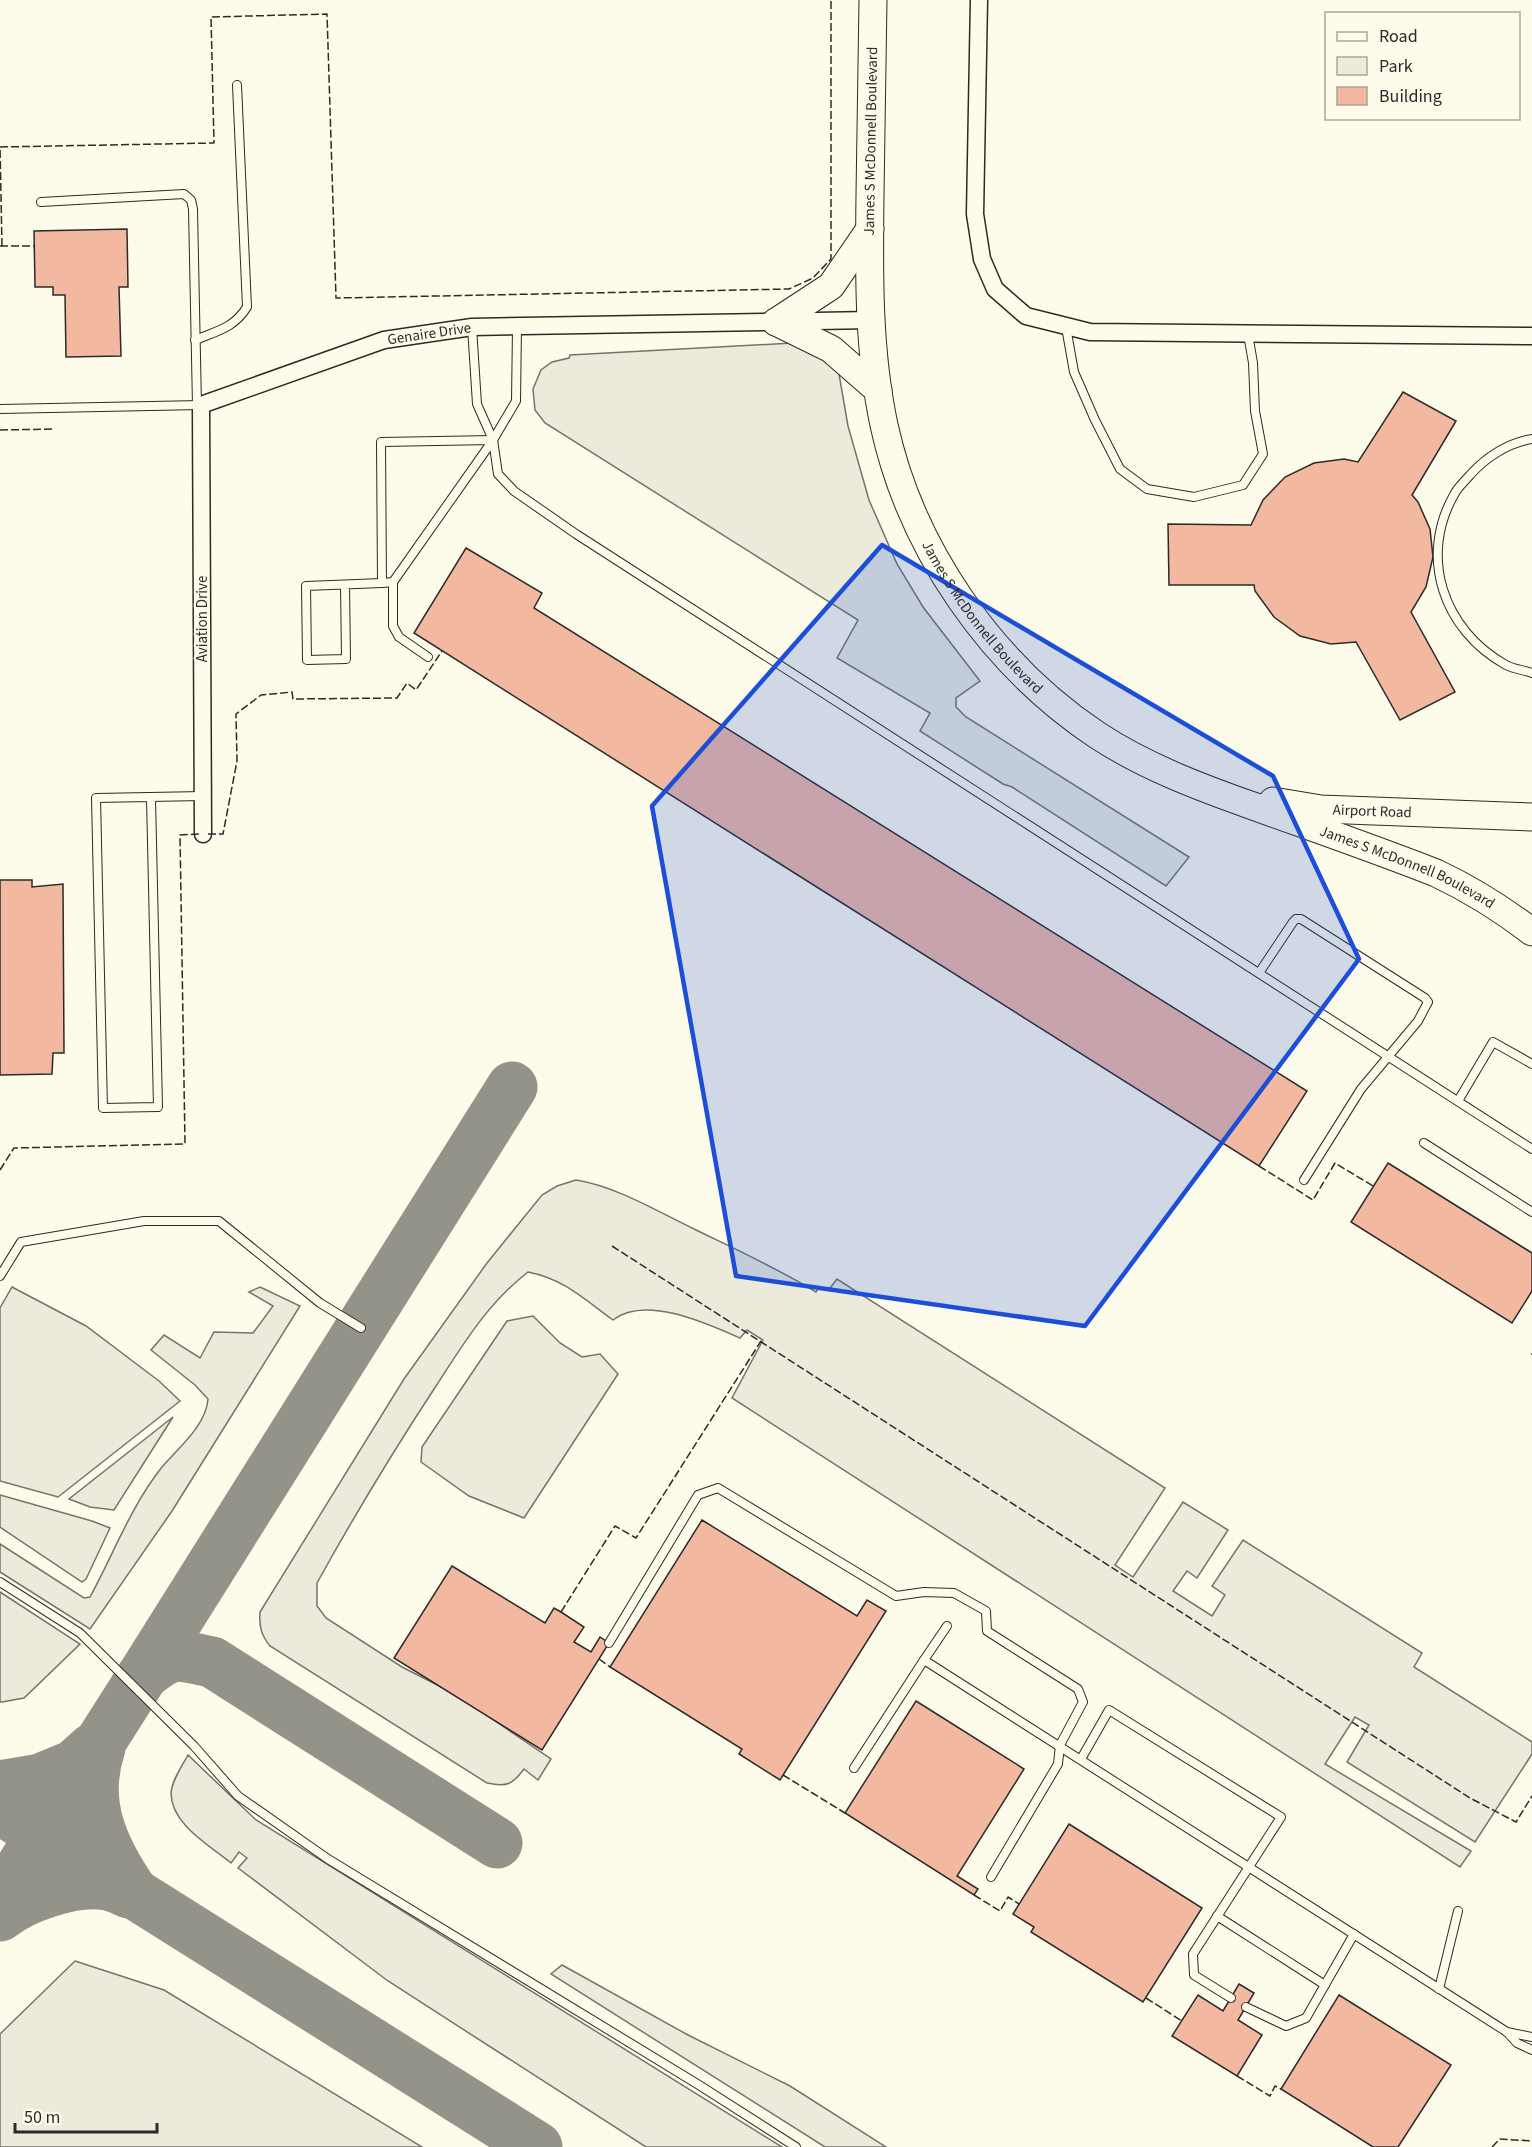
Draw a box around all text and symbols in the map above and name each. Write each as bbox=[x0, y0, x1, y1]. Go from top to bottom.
legend bbox=[1325, 12, 1520, 120]
text: Road bbox=[1379, 24, 1418, 49]
street label: James S McDonnell Boulevard bbox=[859, 47, 883, 235]
text: Park bbox=[1379, 54, 1413, 79]
text: Building bbox=[1379, 84, 1442, 109]
street label: Genaire Drive bbox=[386, 317, 473, 350]
street label: James S McDonnell Boulevard bbox=[917, 537, 1048, 699]
street label: Aviation Drive bbox=[192, 576, 213, 662]
street label: Airport Road bbox=[1332, 799, 1412, 823]
street label: James S McDonnell Boulevard bbox=[1317, 820, 1499, 914]
scale bar bbox=[15, 2096, 158, 2134]
text: 50 m bbox=[24, 2105, 60, 2130]

